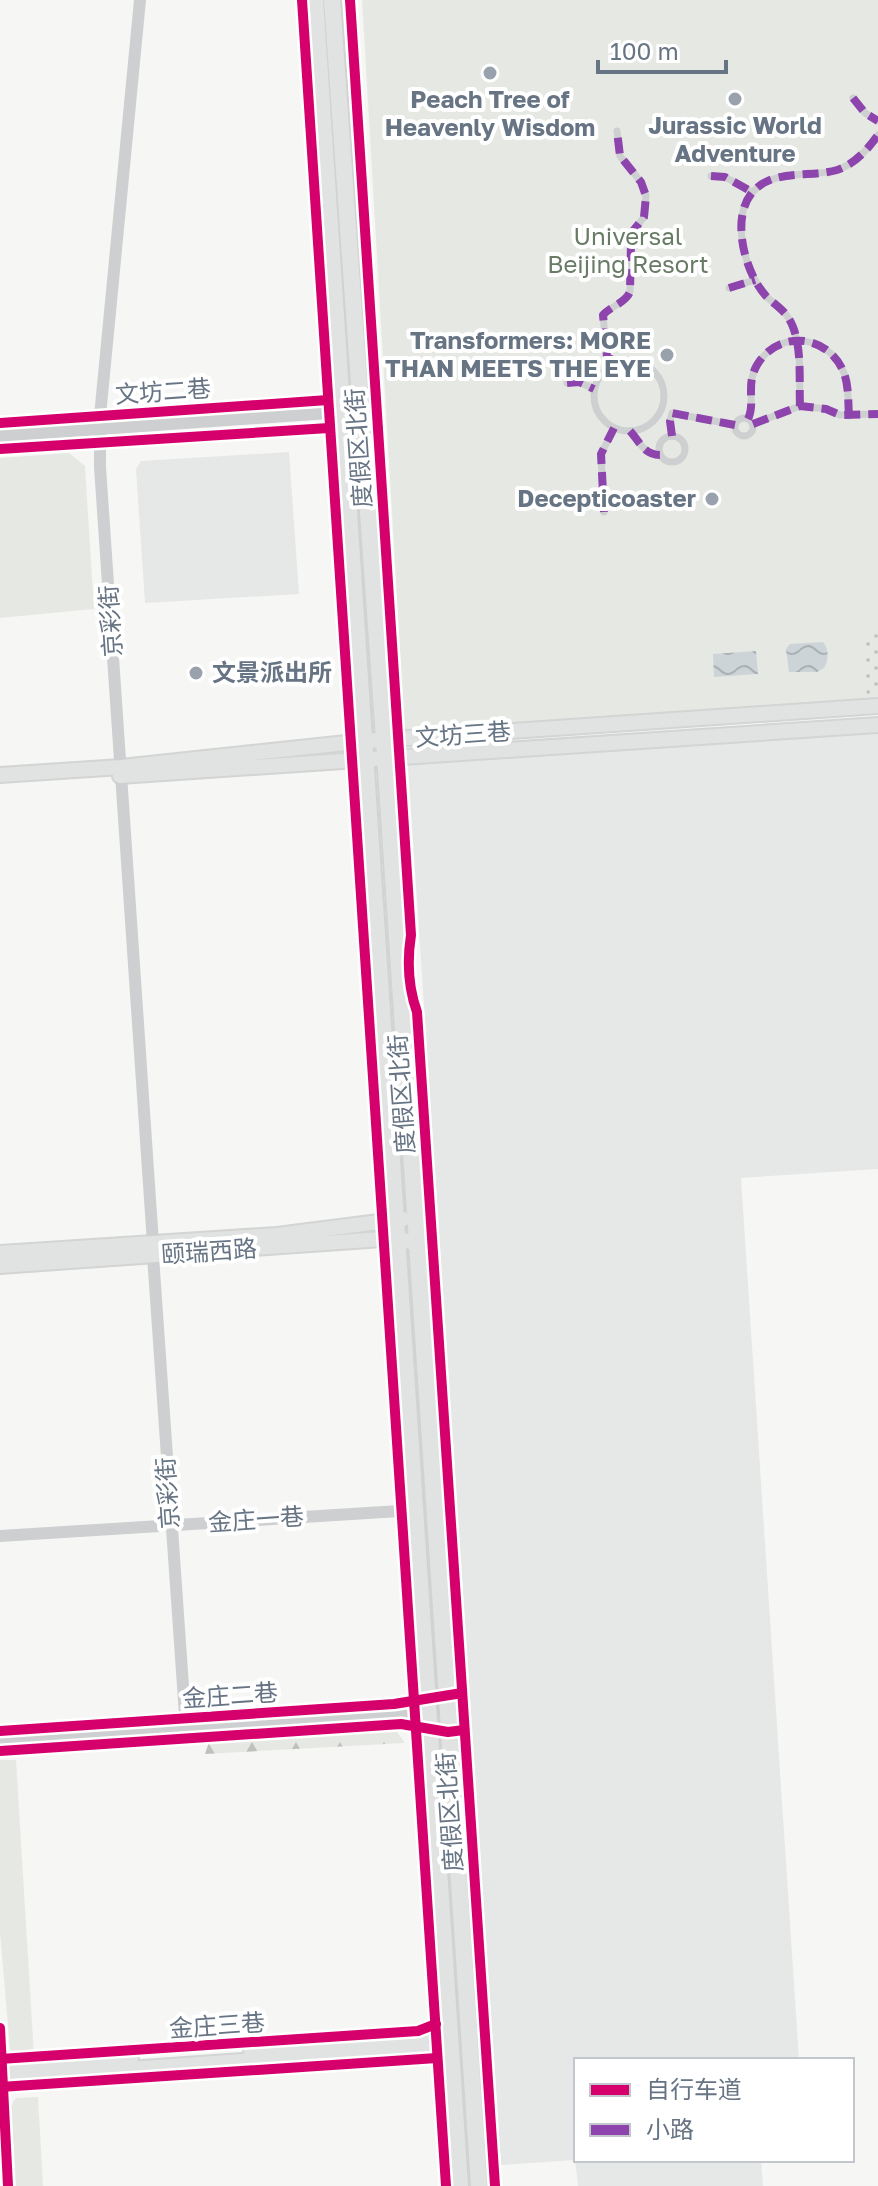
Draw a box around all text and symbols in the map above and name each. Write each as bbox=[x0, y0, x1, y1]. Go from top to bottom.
scale bar bbox=[598, 24, 726, 74]
text: 100 m bbox=[610, 36, 679, 65]
marker: Peach Tree of Heavenly Wisdom bbox=[481, 64, 499, 82]
place label: Peach Tree of Heavenly Wisdom bbox=[385, 84, 595, 141]
marker: Jurassic World Adventure bbox=[726, 90, 744, 108]
place label: Jurassic World Adventure bbox=[648, 110, 822, 167]
park label: Universal Beijing Resort bbox=[547, 221, 709, 278]
place label: Transformers: MORE THAN MEETS THE EYE bbox=[385, 325, 651, 382]
marker: Transformers: MORE THAN MEETS THE EYE bbox=[658, 346, 676, 364]
street label: 文坊二巷 bbox=[114, 373, 212, 408]
street label: 度假区北街 bbox=[339, 387, 376, 509]
place label: Decepticoaster bbox=[517, 483, 696, 512]
marker: Decepticoaster bbox=[703, 490, 721, 508]
street label: 京彩街 bbox=[93, 584, 126, 658]
place label: 文景派出所 bbox=[212, 657, 332, 686]
marker: 文景派出所 bbox=[187, 664, 205, 682]
street label: 文坊三巷 bbox=[414, 716, 512, 751]
street label: 度假区北街 bbox=[382, 1033, 419, 1155]
street label: 颐瑞西路 bbox=[160, 1233, 258, 1268]
street label: 京彩街 bbox=[150, 1456, 183, 1530]
street label: 金庄一巷 bbox=[207, 1501, 305, 1536]
street label: 金庄二巷 bbox=[181, 1677, 279, 1712]
street label: 度假区北街 bbox=[430, 1751, 467, 1873]
street label: 金庄三巷 bbox=[168, 2007, 266, 2042]
legend bbox=[574, 2058, 854, 2162]
text: 自行车道 bbox=[646, 2074, 742, 2103]
text: 小路 bbox=[646, 2114, 694, 2143]

